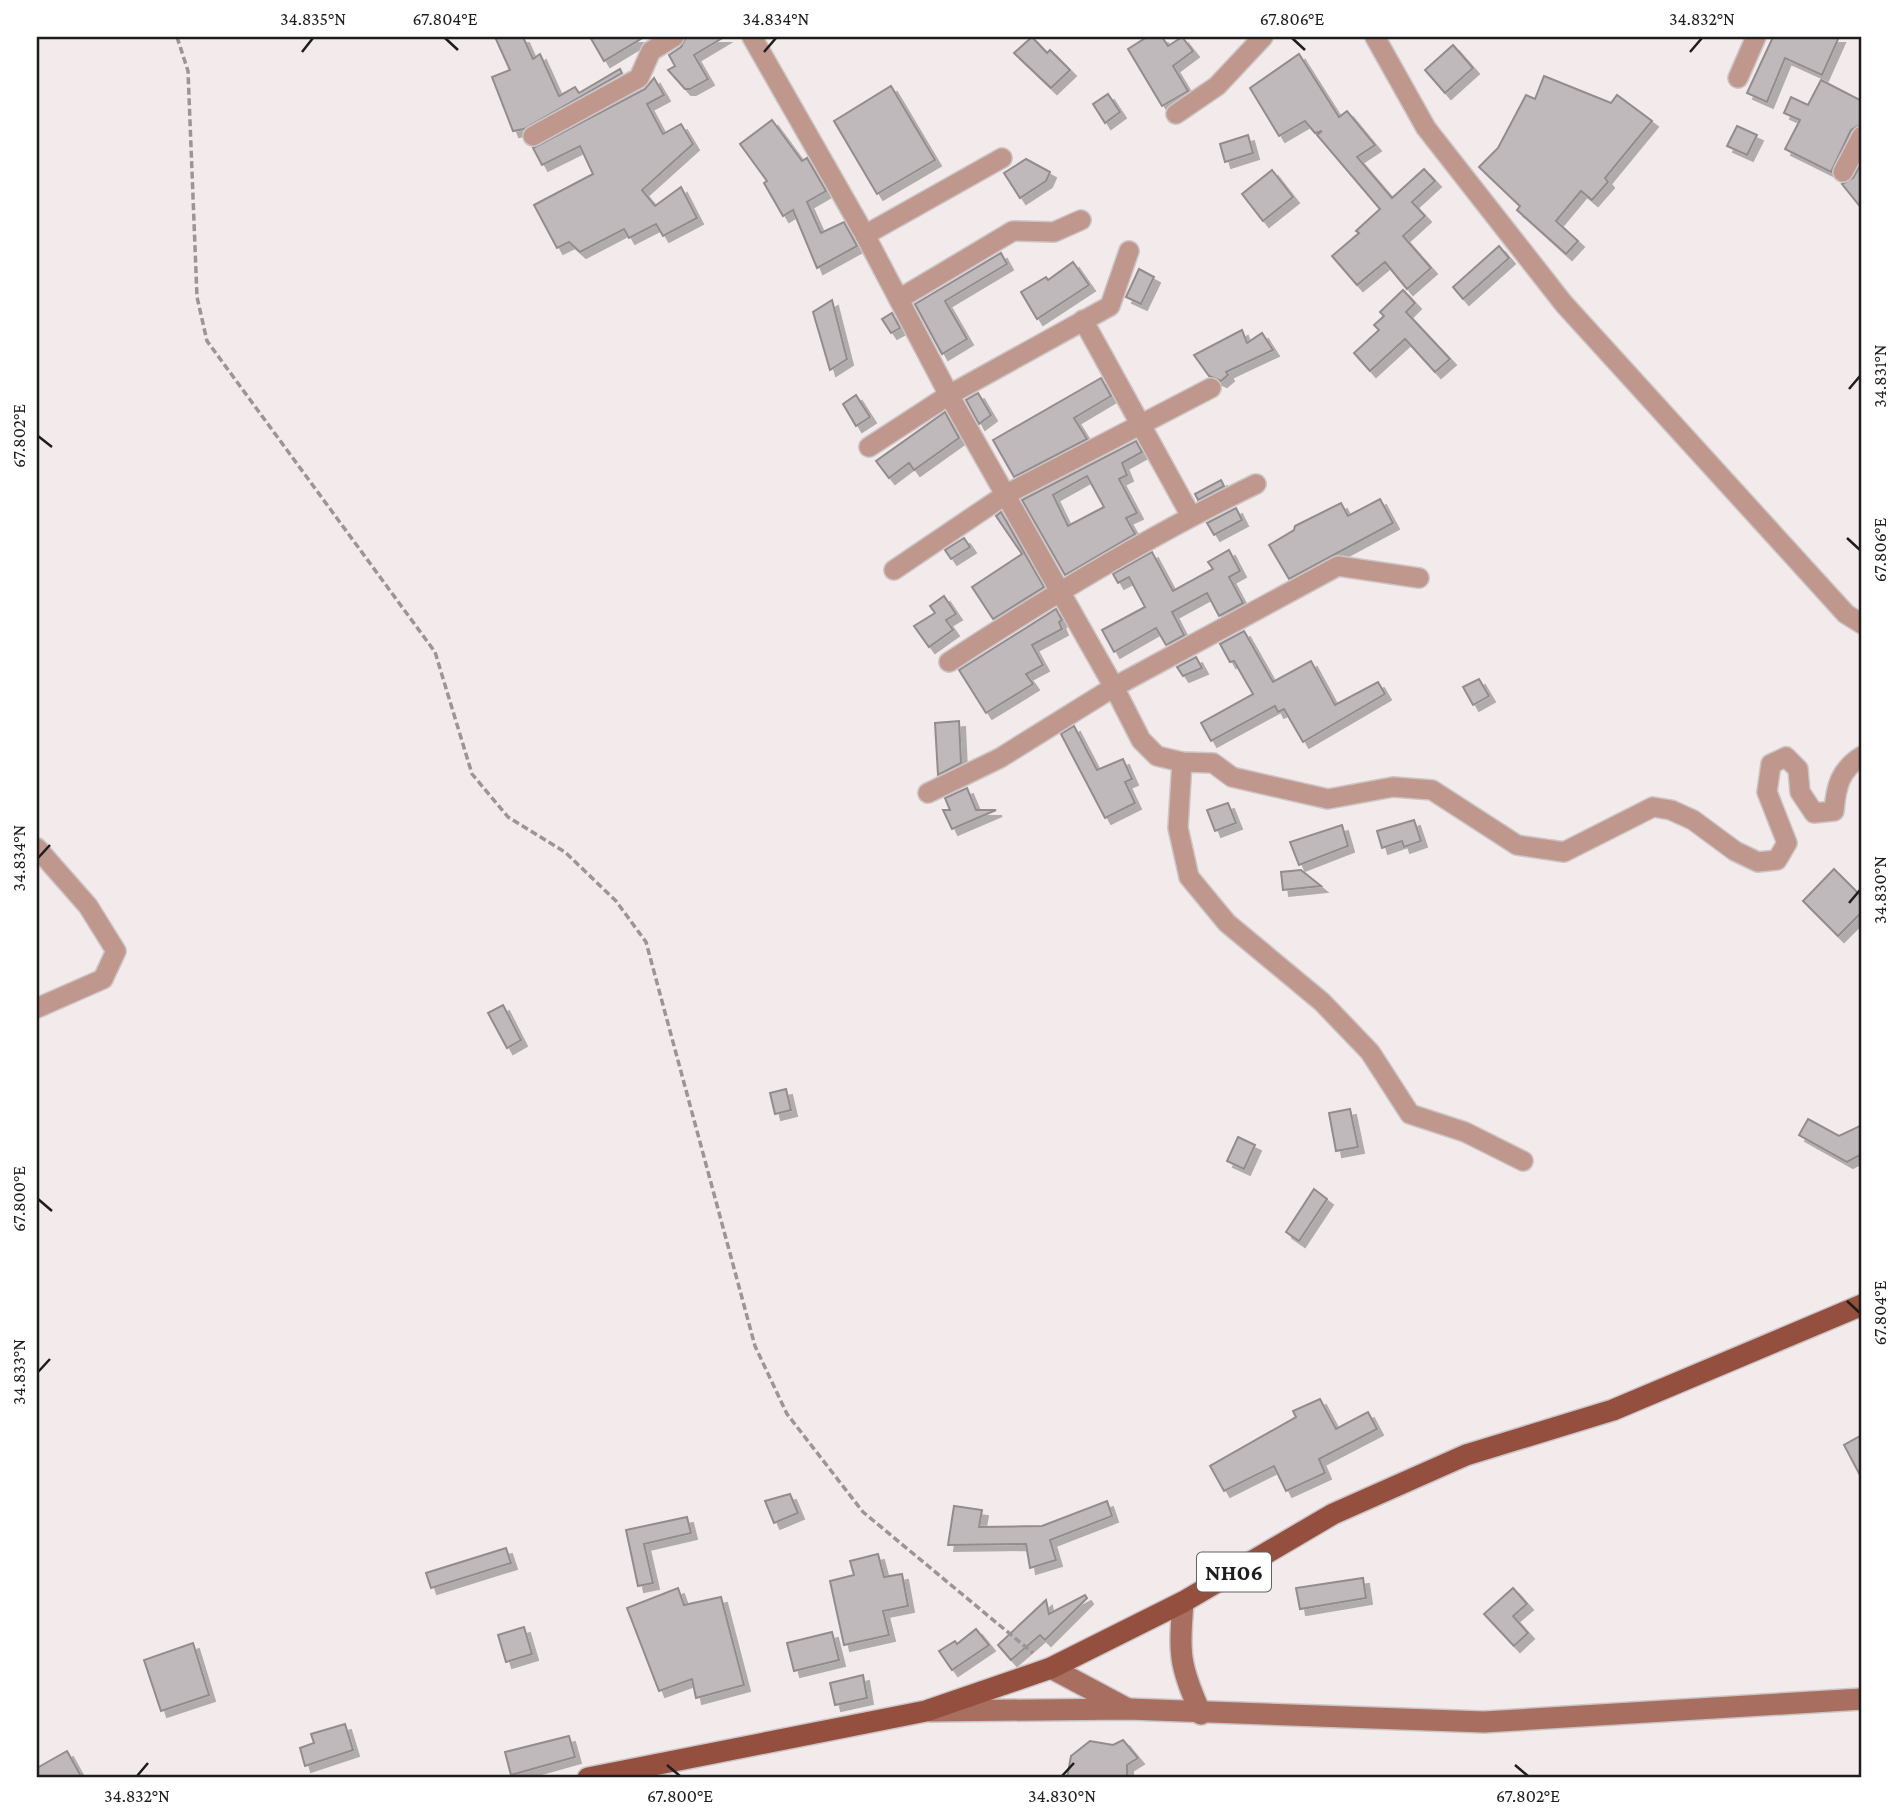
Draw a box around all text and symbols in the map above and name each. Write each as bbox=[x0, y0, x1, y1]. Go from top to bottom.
text: 34.835°N bbox=[280, 9, 346, 29]
text: 67.804°E bbox=[413, 9, 478, 29]
text: 34.834°N bbox=[743, 9, 810, 29]
text: 67.806°E bbox=[1260, 9, 1324, 29]
text: 34.832°N bbox=[1669, 9, 1735, 29]
text: 34.831°N bbox=[1870, 344, 1890, 408]
text: 67.802°E bbox=[9, 404, 29, 468]
text: 67.806°E bbox=[1870, 518, 1890, 582]
text: 34.834°N bbox=[9, 824, 29, 891]
text: 34.830°N bbox=[1870, 856, 1890, 924]
text: 67.800°E bbox=[9, 1166, 29, 1232]
text: 67.804°E bbox=[1870, 1280, 1890, 1345]
text: 34.833°N bbox=[9, 1339, 29, 1405]
road number: NH06 bbox=[1197, 1553, 1271, 1592]
text: 34.832°N bbox=[104, 1786, 170, 1806]
text: 67.800°E bbox=[647, 1786, 713, 1806]
text: 34.830°N bbox=[1028, 1786, 1096, 1806]
text: 67.802°E bbox=[1496, 1786, 1560, 1806]

